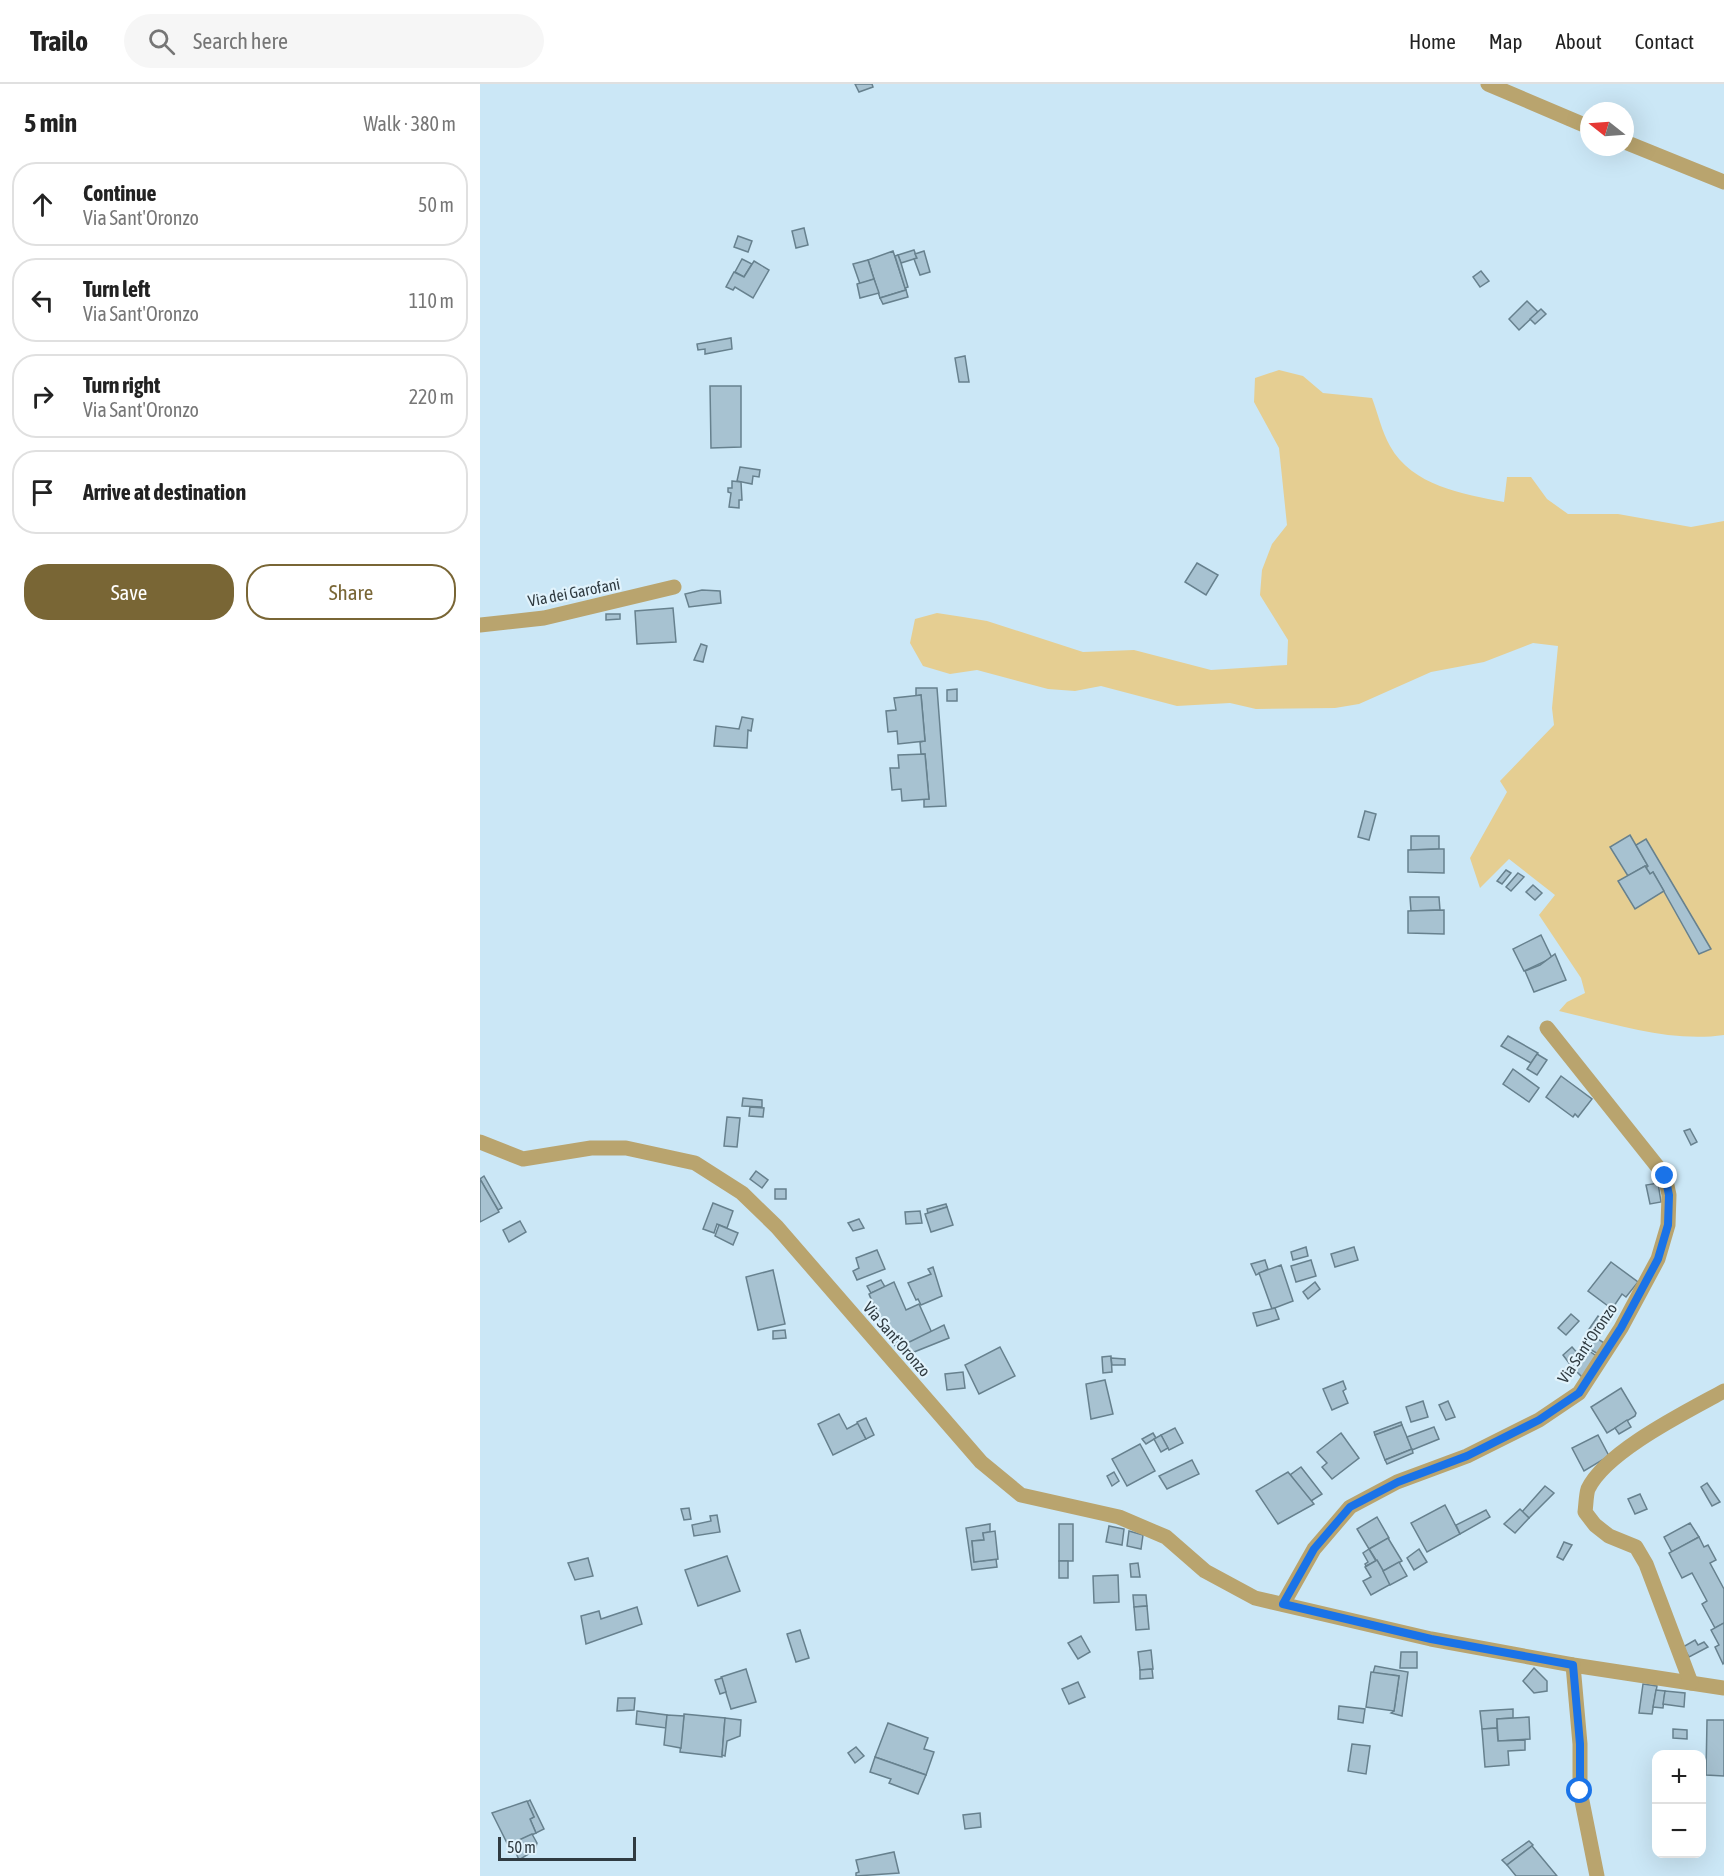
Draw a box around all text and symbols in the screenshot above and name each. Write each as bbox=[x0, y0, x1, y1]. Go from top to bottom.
search box bbox=[124, 14, 544, 68]
text: Trailo bbox=[30, 25, 88, 57]
icon: search bbox=[145, 25, 178, 58]
text: Search here bbox=[193, 28, 288, 54]
text: Home bbox=[1409, 29, 1456, 53]
text: Map bbox=[1489, 29, 1523, 53]
text: About bbox=[1556, 29, 1602, 53]
text: Contact bbox=[1635, 29, 1694, 53]
north arrow bbox=[1580, 102, 1634, 156]
text: 5 min bbox=[24, 108, 77, 138]
text: Walk · 380 m bbox=[364, 112, 456, 135]
text: Continue bbox=[83, 180, 157, 206]
icon: ahead bbox=[26, 188, 59, 221]
text: 50 m bbox=[418, 193, 454, 216]
text: Via Sant'Oronzo bbox=[83, 206, 199, 229]
text: Turn left bbox=[83, 276, 150, 302]
icon: left bbox=[26, 284, 59, 317]
text: 110 m bbox=[409, 289, 454, 312]
text: Via Sant'Oronzo bbox=[83, 302, 199, 325]
text: Turn right bbox=[83, 372, 160, 398]
icon: right bbox=[26, 380, 59, 413]
text: 220 m bbox=[409, 385, 454, 408]
text: Via Sant'Oronzo bbox=[83, 398, 199, 421]
icon: arrive bbox=[26, 476, 59, 509]
text: Arrive at destination bbox=[83, 479, 246, 505]
button: Save bbox=[24, 564, 234, 620]
button: Share bbox=[246, 564, 456, 620]
street label: Via dei Garofani bbox=[526, 574, 622, 610]
route end bbox=[1651, 1162, 1677, 1188]
street label: Via Sant'Oronzo bbox=[860, 1298, 934, 1380]
street label: Via Sant'Oronzo bbox=[1554, 1300, 1620, 1386]
map controls bbox=[1652, 1750, 1706, 1858]
button: + bbox=[1652, 1750, 1706, 1804]
route start bbox=[1566, 1777, 1592, 1803]
button: − bbox=[1652, 1804, 1706, 1858]
scale bar bbox=[498, 1834, 636, 1862]
text: 50 m bbox=[507, 1838, 536, 1856]

